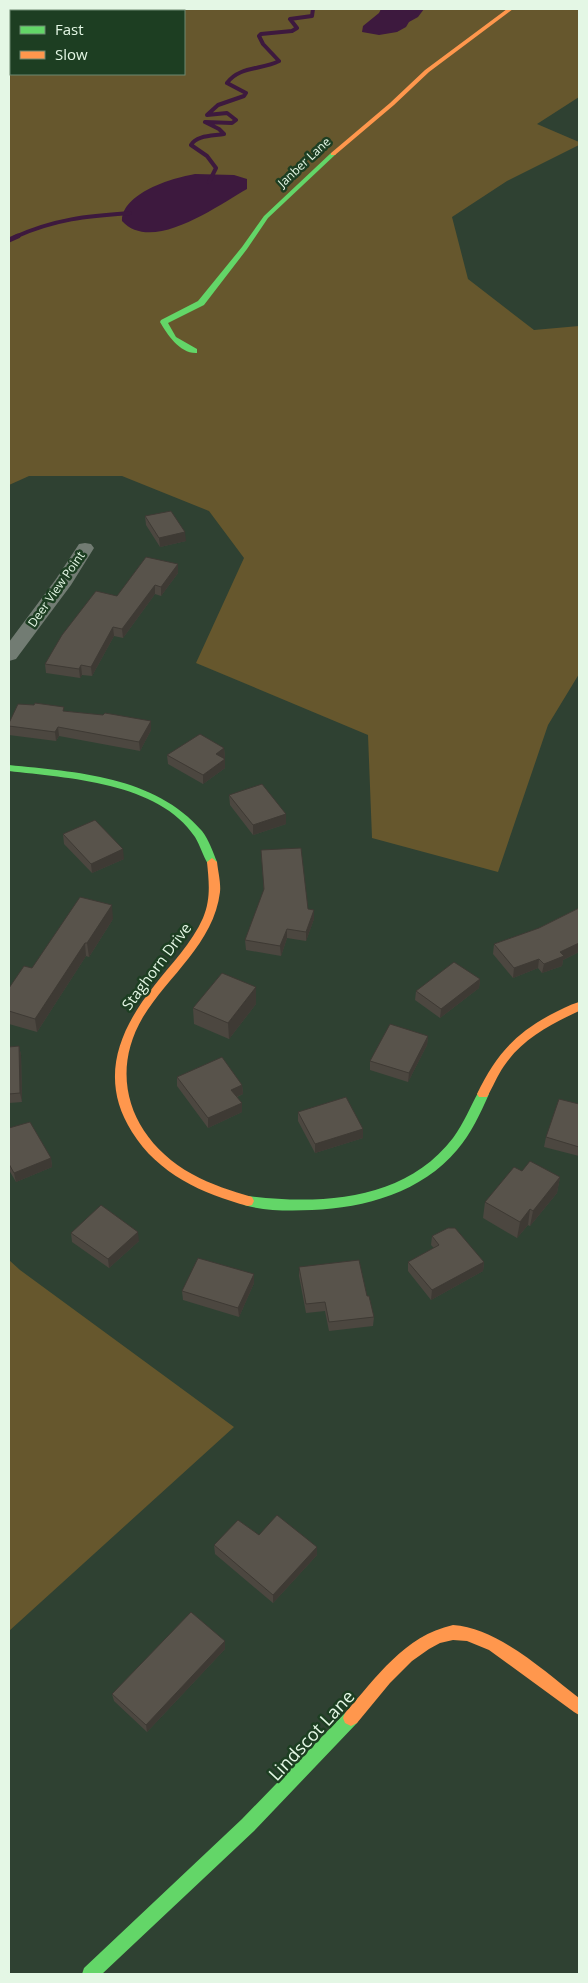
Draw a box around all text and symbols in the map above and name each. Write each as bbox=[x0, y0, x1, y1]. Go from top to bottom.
legend bbox=[10, 10, 185, 75]
text: Fast bbox=[55, 19, 84, 39]
text: Slow bbox=[55, 44, 88, 64]
street label: Janber Lane bbox=[273, 133, 334, 192]
street label: Deer View Point bbox=[24, 548, 88, 630]
street label: Staghorn Drive bbox=[117, 918, 195, 1014]
street label: Lindscot Lane bbox=[263, 1685, 359, 1785]

